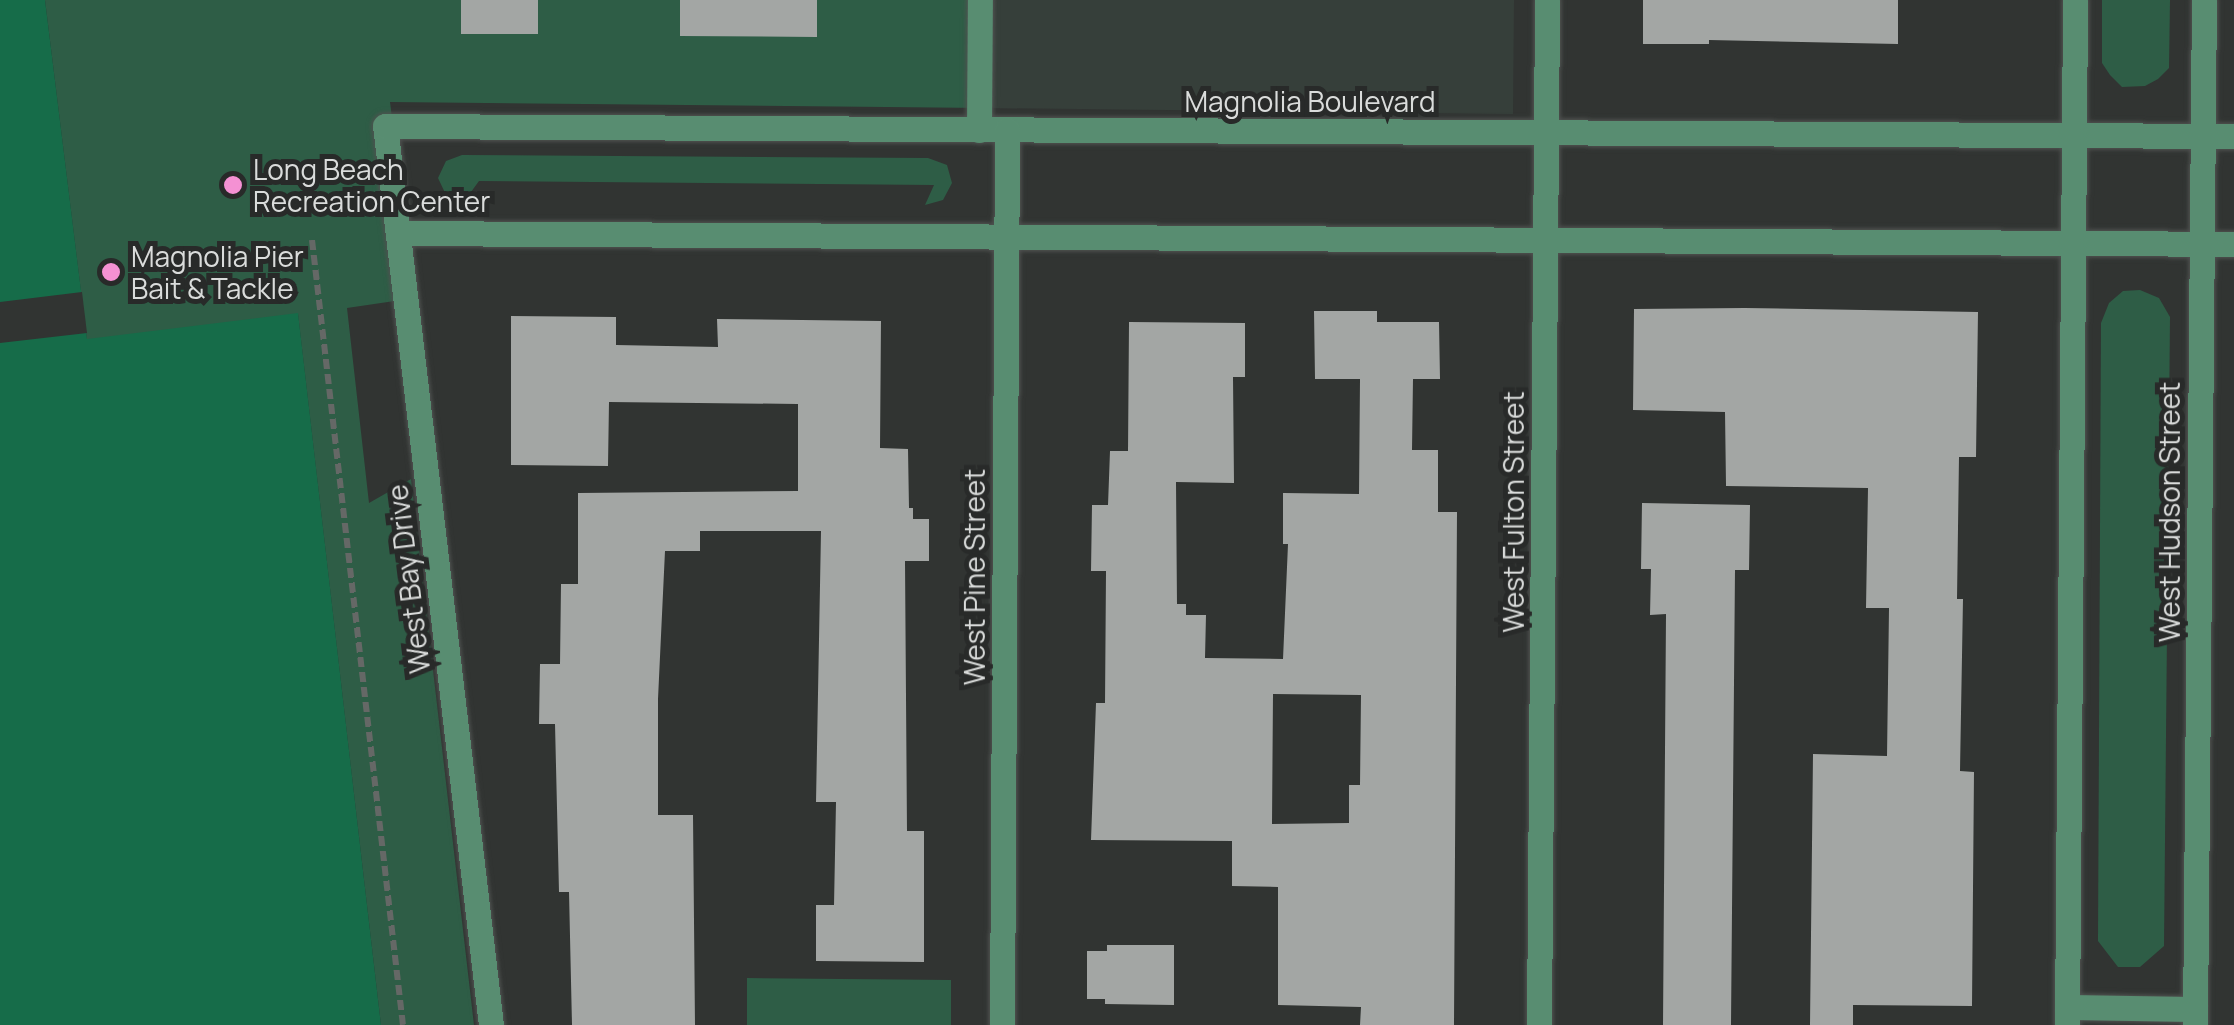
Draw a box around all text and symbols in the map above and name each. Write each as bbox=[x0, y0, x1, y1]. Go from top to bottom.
street label: Magnolia Boulevard bbox=[1184, 84, 1436, 118]
place label: Long Beach Recreation Center bbox=[253, 152, 490, 218]
marker: Long Beach Recreation Center bbox=[222, 174, 244, 196]
place label: Magnolia Pier Bait & Tackle bbox=[131, 239, 304, 305]
marker: Magnolia Pier Bait & Tackle bbox=[100, 261, 122, 283]
street label: West Hudson Street bbox=[2152, 382, 2186, 642]
street label: West Fulton Street bbox=[1496, 391, 1530, 633]
street label: West Pine Street bbox=[957, 469, 991, 685]
street label: West Bay Drive bbox=[380, 483, 436, 675]

